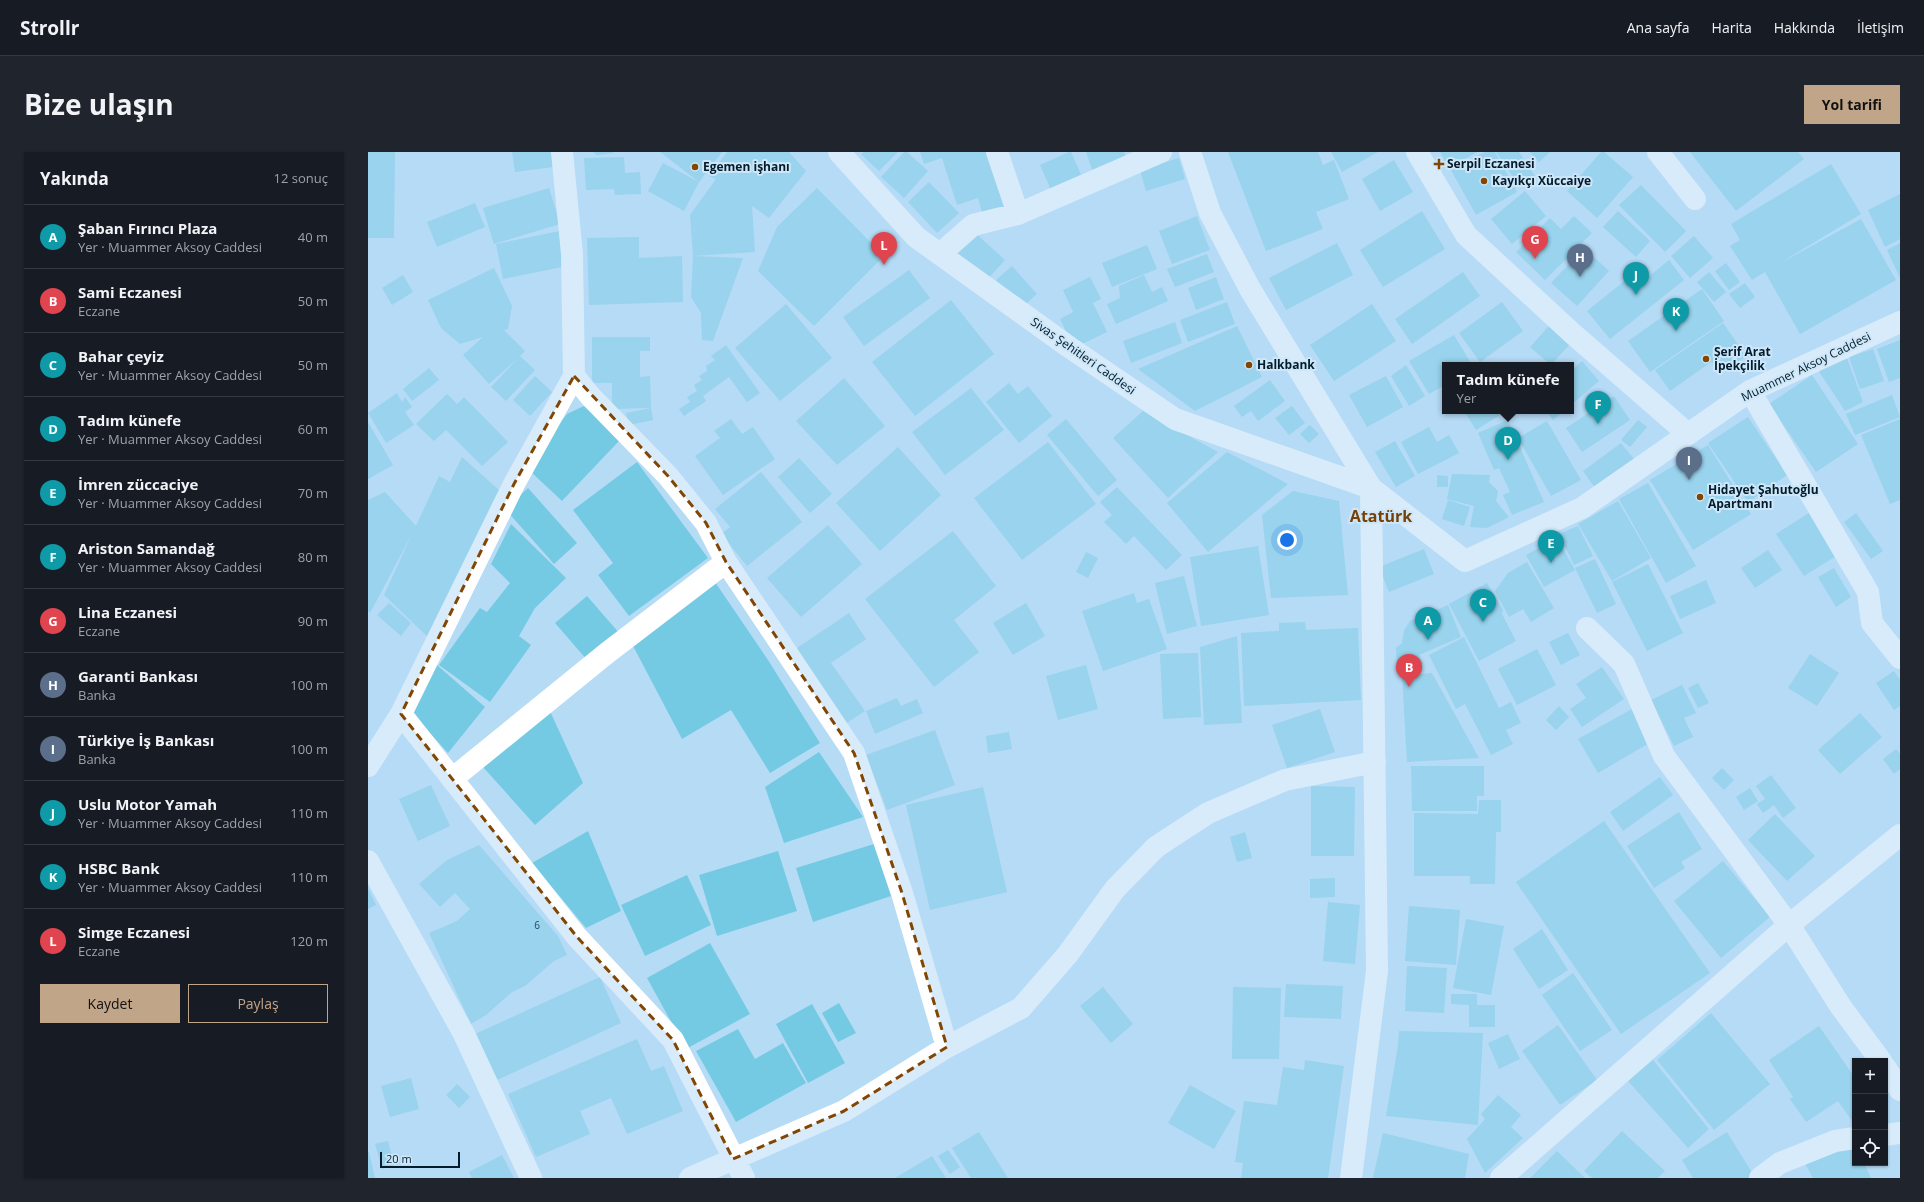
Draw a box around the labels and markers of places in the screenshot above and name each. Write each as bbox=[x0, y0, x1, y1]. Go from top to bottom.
place label: Serpil Eczanesi bbox=[1447, 155, 1535, 172]
place label: Egemen işhanı bbox=[703, 158, 790, 175]
marker: Serpil Eczanesi bbox=[1434, 159, 1444, 169]
marker: Egemen işhanı bbox=[690, 162, 700, 172]
place label: Kayıkçı Xüccaiye bbox=[1492, 172, 1591, 189]
marker: Kayıkçı Xüccaiye bbox=[1479, 176, 1489, 186]
pin: G bbox=[1522, 226, 1548, 259]
pin: L bbox=[871, 232, 897, 265]
pin: H bbox=[1567, 244, 1593, 277]
pin: J bbox=[1623, 262, 1649, 295]
pin: K bbox=[1663, 298, 1689, 331]
place label: Şerif Arat İpekçilik bbox=[1714, 343, 1771, 374]
marker: Şerif Arat İpekçilik bbox=[1701, 354, 1711, 364]
place label: Halkbank bbox=[1257, 356, 1315, 373]
marker: Halkbank bbox=[1244, 360, 1254, 370]
pin: F bbox=[1585, 391, 1611, 424]
pin: D bbox=[1495, 427, 1521, 460]
pin: I bbox=[1676, 447, 1702, 480]
place label: Hidayet Şahutoğlu Apartmanı bbox=[1708, 481, 1819, 512]
marker: Hidayet Şahutoğlu Apartmanı bbox=[1695, 492, 1705, 502]
pin: E bbox=[1538, 530, 1564, 563]
pin: C bbox=[1470, 589, 1496, 622]
pin: A bbox=[1415, 607, 1441, 640]
pin: B bbox=[1396, 654, 1422, 687]

